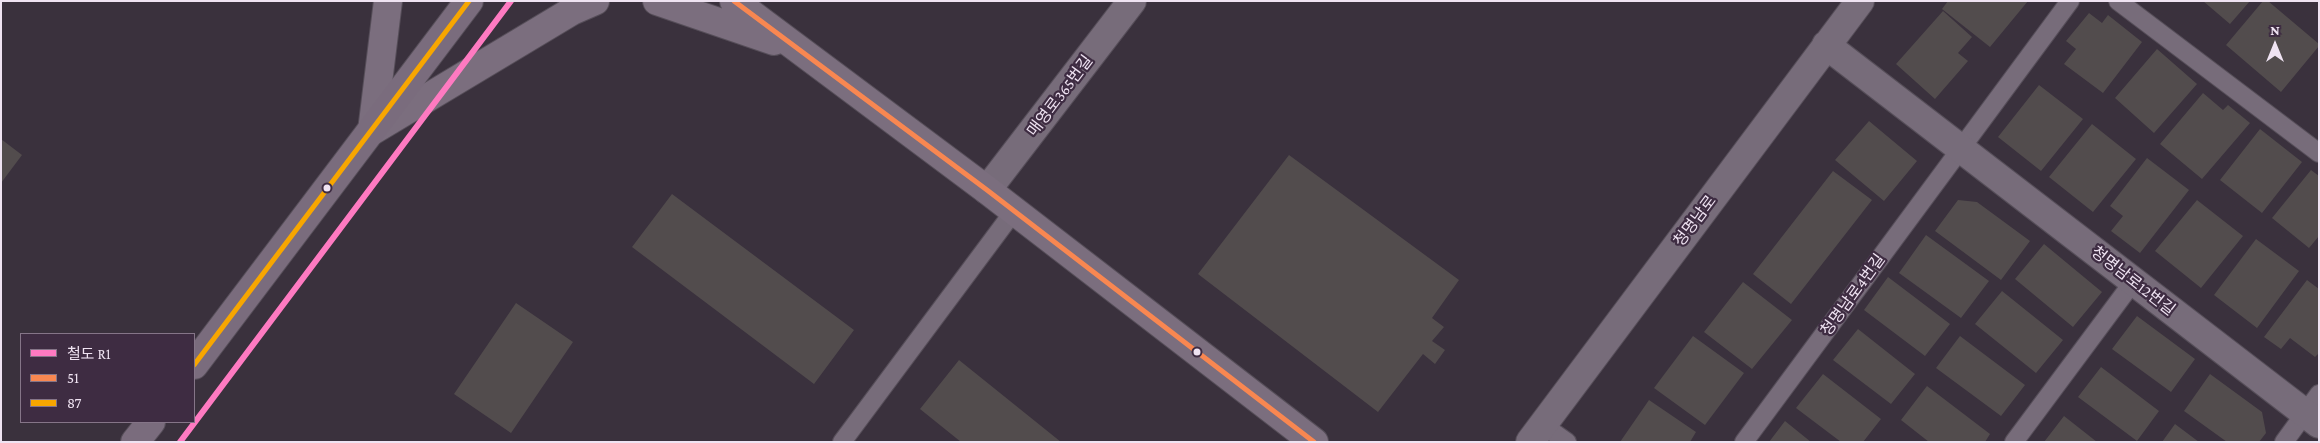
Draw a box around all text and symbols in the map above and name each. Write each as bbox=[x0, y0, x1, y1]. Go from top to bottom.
north arrow bbox=[2250, 20, 2300, 70]
text: N bbox=[2270, 22, 2280, 38]
street label: 매영로365번길 bbox=[1023, 52, 1097, 140]
unlabelled marker bbox=[322, 183, 332, 193]
street label: 청명남로 bbox=[1670, 192, 1720, 250]
street label: 청명남로12번길 bbox=[2087, 242, 2179, 320]
street label: 청명남로4번길 bbox=[1817, 250, 1889, 340]
legend bbox=[20, 333, 195, 423]
text: 철도 R1 bbox=[67, 346, 111, 362]
unlabelled marker bbox=[1192, 347, 1202, 357]
text: 51 bbox=[67, 370, 79, 386]
text: 87 bbox=[67, 395, 81, 411]

